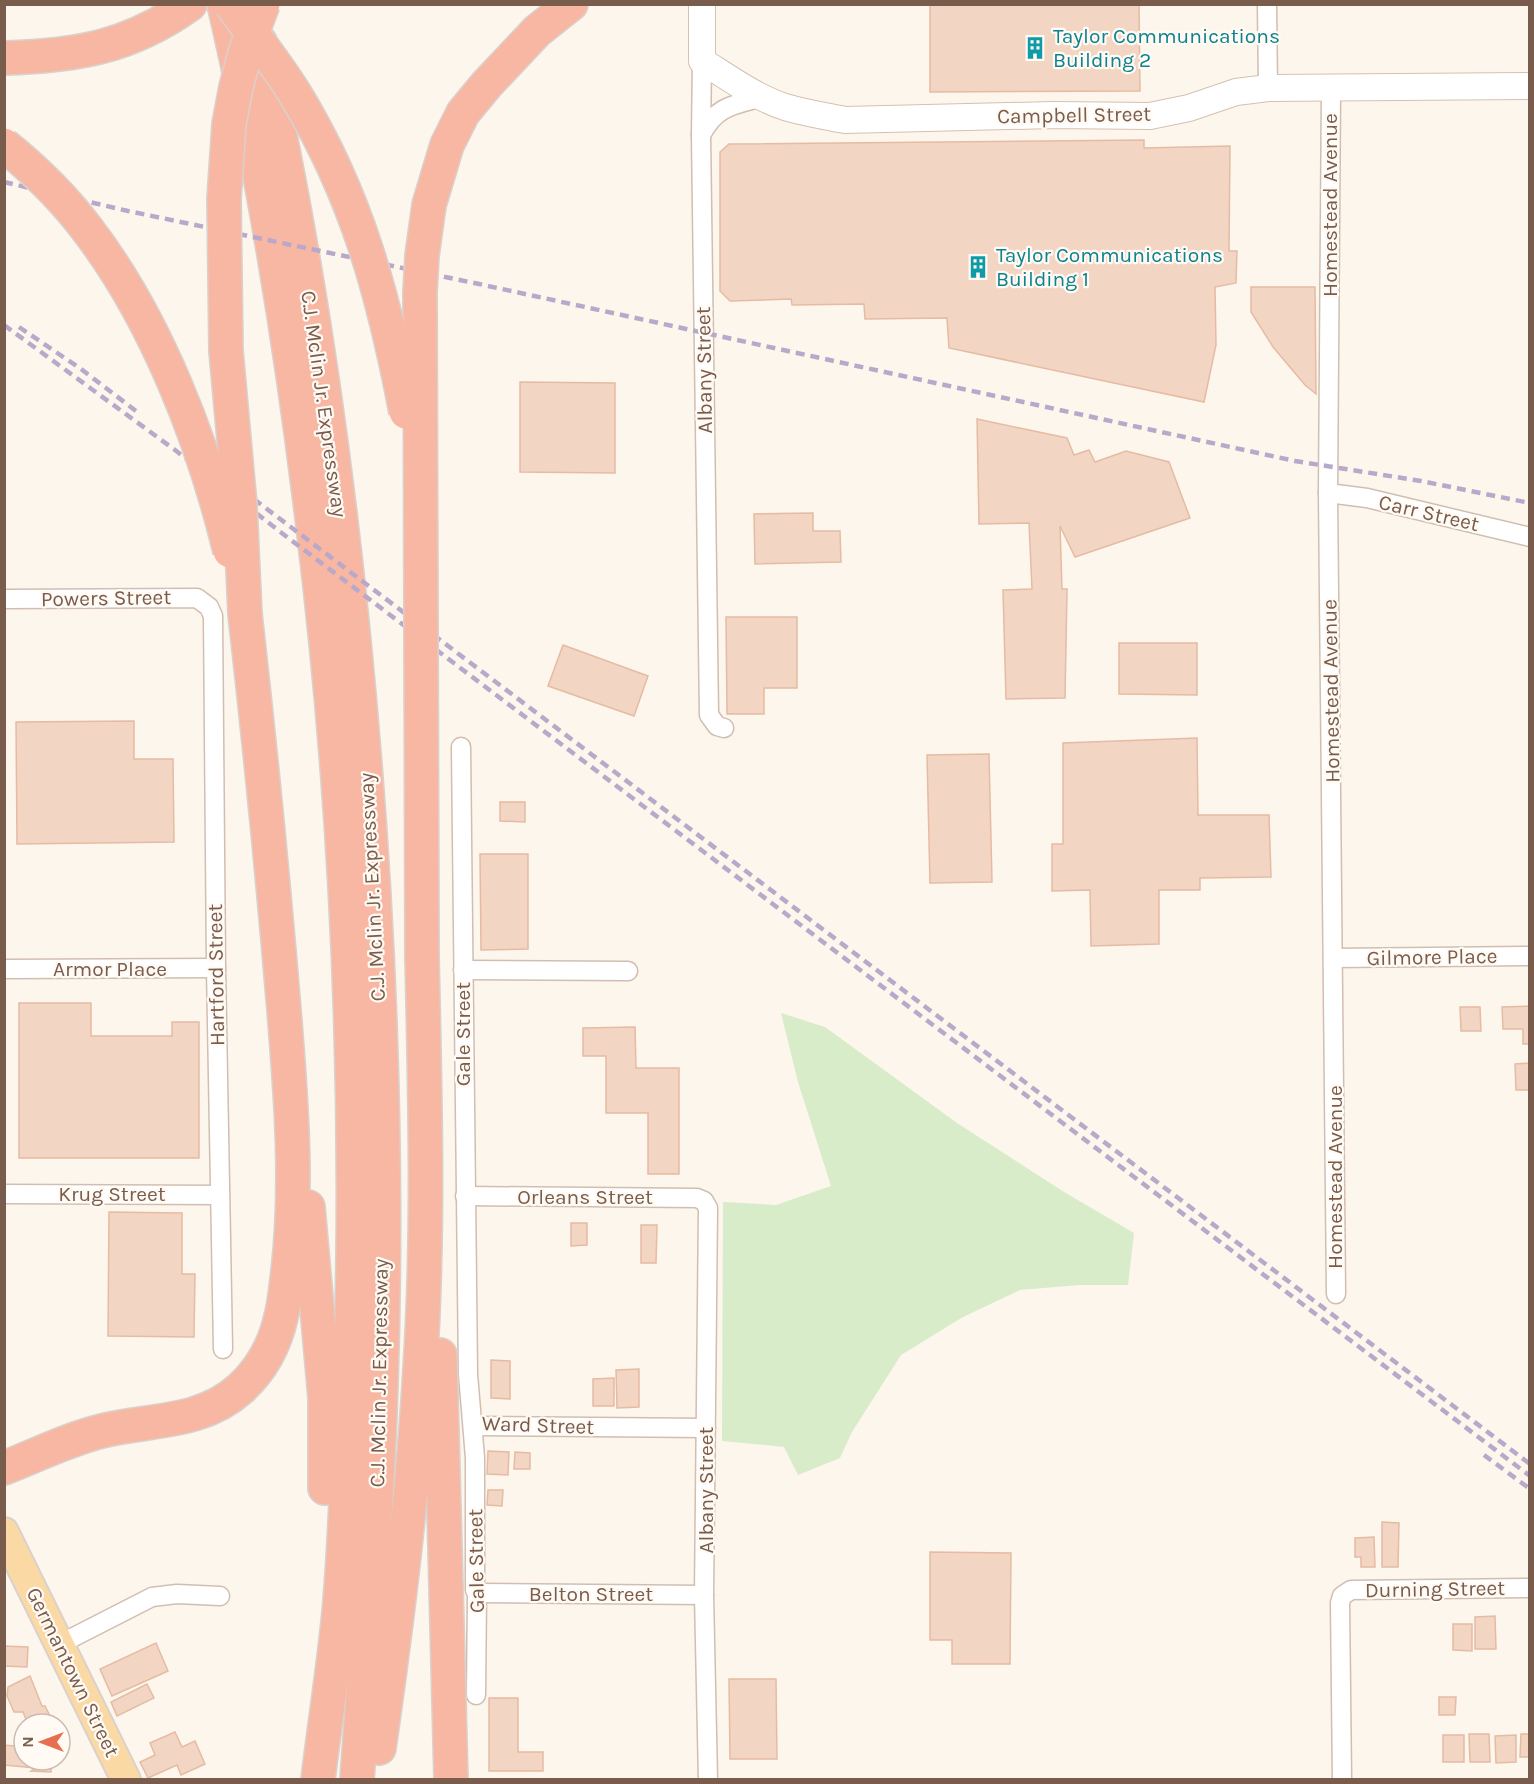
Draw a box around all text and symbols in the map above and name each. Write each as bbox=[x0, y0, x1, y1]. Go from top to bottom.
place label: Taylor Communications Building 2 bbox=[1053, 24, 1280, 72]
building icon: Taylor Communications Building 2 bbox=[1022, 35, 1048, 61]
street label: Campbell Street bbox=[997, 102, 1151, 128]
street label: Homestead Avenue bbox=[1318, 113, 1342, 297]
place label: Taylor Communications Building 1 bbox=[996, 243, 1223, 291]
building icon: Taylor Communications Building 1 bbox=[965, 254, 991, 280]
street label: C.J. Mclin Jr. Expressway bbox=[296, 289, 352, 519]
street label: Albany Street bbox=[691, 306, 717, 434]
street label: Carr Street bbox=[1376, 490, 1482, 536]
street label: Powers Street bbox=[41, 585, 171, 611]
street label: Homestead Avenue bbox=[1317, 599, 1345, 783]
street label: C.J. Mclin Jr. Expressway bbox=[354, 772, 390, 1002]
street label: Hartford Street bbox=[203, 903, 229, 1046]
street label: Gilmore Place bbox=[1366, 944, 1498, 970]
street label: Armor Place bbox=[53, 957, 167, 981]
street label: Gale Street bbox=[451, 982, 475, 1086]
street label: Homestead Avenue bbox=[1323, 1085, 1347, 1269]
street label: Krug Street bbox=[58, 1182, 166, 1206]
street label: Orleans Street bbox=[517, 1185, 653, 1209]
street label: C.J. Mclin Jr. Expressway bbox=[365, 1258, 393, 1488]
street label: Ward Street bbox=[481, 1411, 595, 1439]
street label: Albany Street bbox=[694, 1426, 718, 1554]
street label: Gale Street bbox=[463, 1509, 489, 1613]
street label: Durning Street bbox=[1365, 1576, 1505, 1602]
street label: Belton Street bbox=[529, 1582, 653, 1606]
street label: Germantown Street bbox=[22, 1583, 125, 1761]
north arrow bbox=[12, 1712, 72, 1772]
text: N bbox=[18, 1736, 37, 1748]

